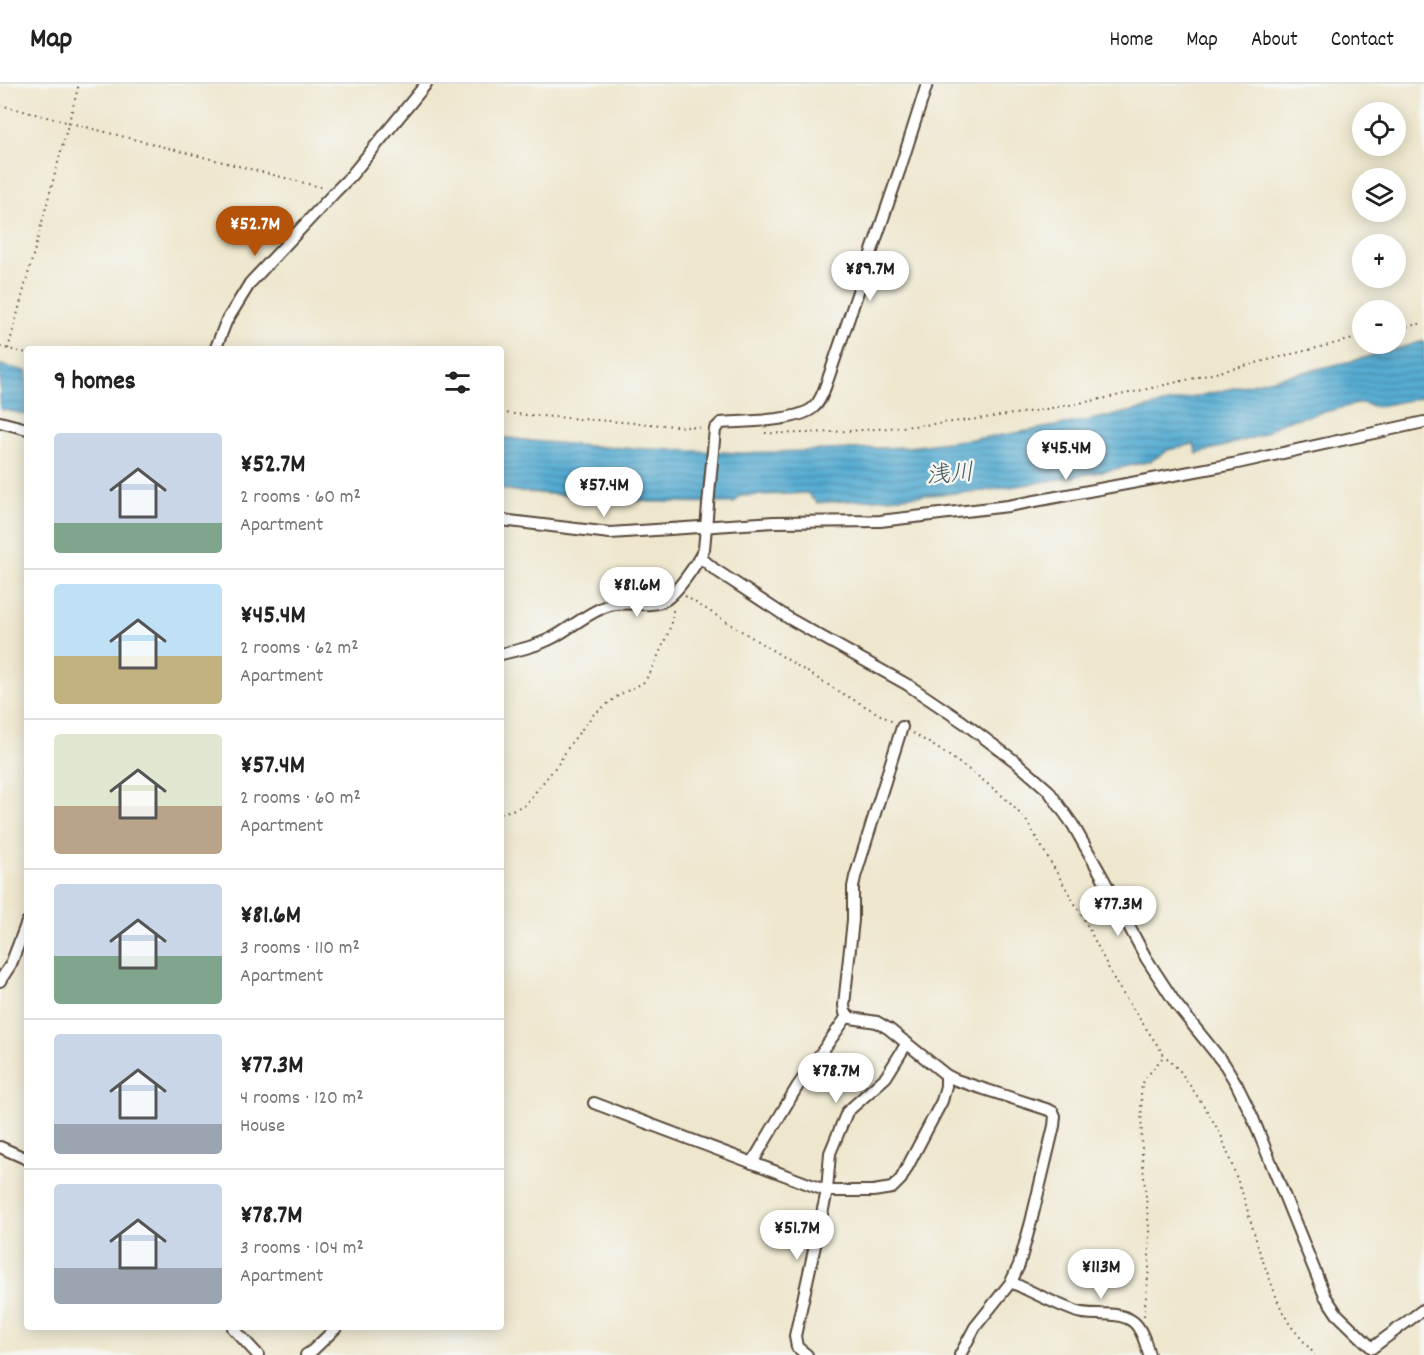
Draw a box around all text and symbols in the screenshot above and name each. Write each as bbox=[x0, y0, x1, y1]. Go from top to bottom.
text: Map bbox=[30, 21, 72, 61]
text: Home bbox=[1109, 26, 1153, 56]
text: Map bbox=[1186, 26, 1218, 56]
text: About bbox=[1251, 26, 1298, 56]
text: Contact bbox=[1331, 26, 1394, 56]
map controls bbox=[1352, 102, 1406, 354]
button: locate bbox=[1352, 102, 1406, 156]
button: layers bbox=[1352, 168, 1406, 222]
pin: ¥52.7M bbox=[206, 206, 304, 257]
text: ¥52.7M bbox=[230, 211, 280, 239]
button: + bbox=[1352, 234, 1406, 288]
pin: ¥89.7M bbox=[821, 251, 919, 302]
text: ¥89.7M bbox=[845, 256, 895, 284]
button: − bbox=[1352, 300, 1406, 354]
text: 9 homes bbox=[54, 364, 136, 401]
icon: filters bbox=[441, 366, 474, 399]
pin: ¥45.4M bbox=[1017, 430, 1115, 481]
text: ¥45.4M bbox=[1041, 435, 1091, 463]
text: ¥52.7M bbox=[240, 447, 306, 484]
icon: home bbox=[102, 457, 174, 529]
water label: 浅川 bbox=[925, 457, 975, 495]
pin: ¥57.4M bbox=[555, 467, 653, 518]
text: ¥57.4M bbox=[579, 472, 629, 500]
text: 2 rooms · 60 m² bbox=[240, 484, 361, 512]
text: Apartment bbox=[240, 512, 323, 540]
pin: ¥81.6M bbox=[588, 567, 686, 618]
text: ¥81.6M bbox=[614, 572, 660, 600]
text: ¥45.4M bbox=[240, 598, 306, 635]
icon: home bbox=[102, 608, 174, 680]
text: 2 rooms · 62 m² bbox=[240, 635, 359, 663]
text: Apartment bbox=[240, 663, 323, 691]
text: ¥57.4M bbox=[240, 748, 305, 785]
icon: home bbox=[102, 758, 174, 830]
text: 2 rooms · 60 m² bbox=[240, 785, 361, 813]
text: Apartment bbox=[240, 813, 323, 841]
pin: ¥77.3M bbox=[1069, 886, 1167, 937]
text: ¥77.3M bbox=[1094, 891, 1142, 919]
text: ¥81.6M bbox=[240, 898, 301, 935]
icon: home bbox=[102, 908, 174, 980]
text: 3 rooms · 110 m² bbox=[240, 935, 360, 963]
text: Apartment bbox=[240, 963, 323, 991]
text: ¥77.3M bbox=[240, 1048, 304, 1085]
pin: ¥78.7M bbox=[787, 1053, 885, 1104]
icon: home bbox=[102, 1058, 174, 1130]
text: ¥78.7M bbox=[812, 1058, 860, 1086]
text: 4 rooms · 120 m² bbox=[240, 1085, 364, 1113]
text: House bbox=[240, 1113, 285, 1141]
text: ¥78.7M bbox=[240, 1198, 302, 1235]
icon: home bbox=[102, 1208, 174, 1280]
pin: ¥51.7M bbox=[748, 1210, 846, 1261]
text: ¥51.7M bbox=[774, 1215, 820, 1243]
text: 3 rooms · 104 m² bbox=[240, 1235, 364, 1263]
pin: ¥113M bbox=[1059, 1249, 1143, 1300]
text: ¥113M bbox=[1081, 1254, 1121, 1282]
text: Apartment bbox=[240, 1263, 323, 1291]

